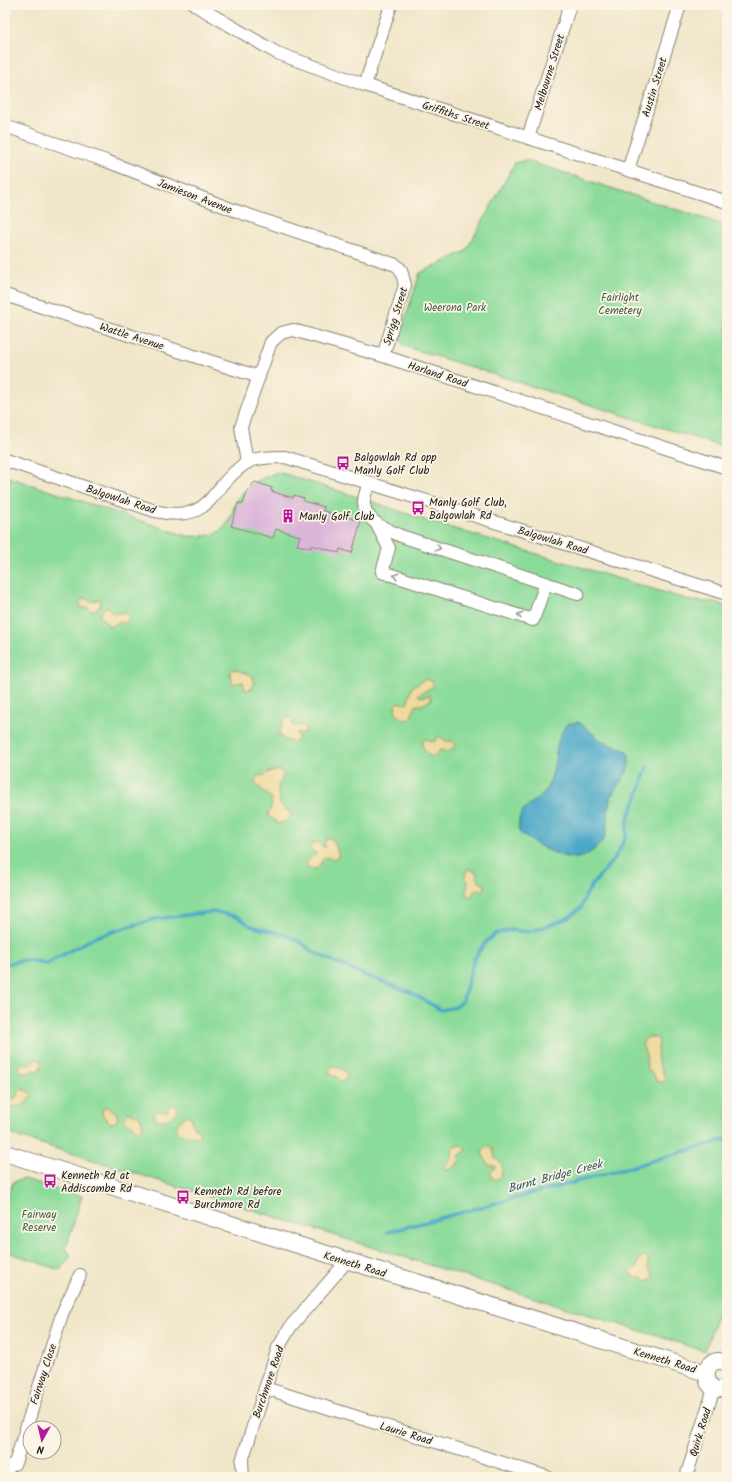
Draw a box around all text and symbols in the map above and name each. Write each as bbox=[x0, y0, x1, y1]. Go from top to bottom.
street label: Melbourne Street bbox=[530, 31, 570, 113]
street label: Austin Street bbox=[637, 54, 673, 119]
street label: Griffiths Street bbox=[420, 97, 492, 136]
street label: Jamieson Avenue bbox=[155, 174, 235, 219]
street label: Sprigg Street bbox=[379, 284, 414, 348]
park label: Fairlight Cemetery bbox=[598, 289, 642, 320]
park label: Weerona Park bbox=[424, 299, 487, 317]
street label: Wattle Avenue bbox=[97, 318, 166, 356]
street label: Harland Road bbox=[406, 357, 470, 393]
place label: Balgowlah Rd opp Manly Golf Club bbox=[354, 449, 437, 480]
bus stop icon: Balgowlah Rd opp Manly Golf Club bbox=[335, 455, 351, 471]
street label: Balgowlah Road bbox=[83, 480, 159, 520]
place label: Manly Golf Club, Balgowlah Rd bbox=[429, 494, 507, 525]
bus stop icon: Manly Golf Club, Balgowlah Rd bbox=[410, 500, 426, 516]
building icon: Manly Golf Club bbox=[280, 508, 296, 524]
place label: Manly Golf Club bbox=[299, 508, 374, 526]
street label: Balgowlah Road bbox=[515, 522, 591, 560]
one-way arrow bbox=[434, 543, 441, 552]
one-way arrow bbox=[393, 572, 400, 581]
one-way arrow bbox=[517, 612, 524, 620]
water label: Burnt Bridge Creek bbox=[506, 1154, 607, 1198]
place label: Kenneth Rd at Addiscombe Rd bbox=[61, 1167, 132, 1198]
bus stop icon: Kenneth Rd at Addiscombe Rd bbox=[42, 1173, 58, 1189]
place label: Kenneth Rd before Burchmore Rd bbox=[194, 1183, 281, 1214]
bus stop icon: Kenneth Rd before Burchmore Rd bbox=[175, 1189, 191, 1205]
park label: Fairway Reserve bbox=[22, 1206, 57, 1237]
street label: Kenneth Road bbox=[321, 1247, 389, 1283]
street label: Fairway Close bbox=[26, 1341, 62, 1407]
street label: Burchmore Road bbox=[248, 1343, 290, 1421]
street label: Kenneth Road bbox=[631, 1343, 699, 1379]
street label: Quirk Road bbox=[685, 1405, 717, 1459]
street label: Laurie Road bbox=[377, 1417, 435, 1451]
north arrow bbox=[22, 1420, 62, 1460]
text: N bbox=[36, 1440, 45, 1458]

